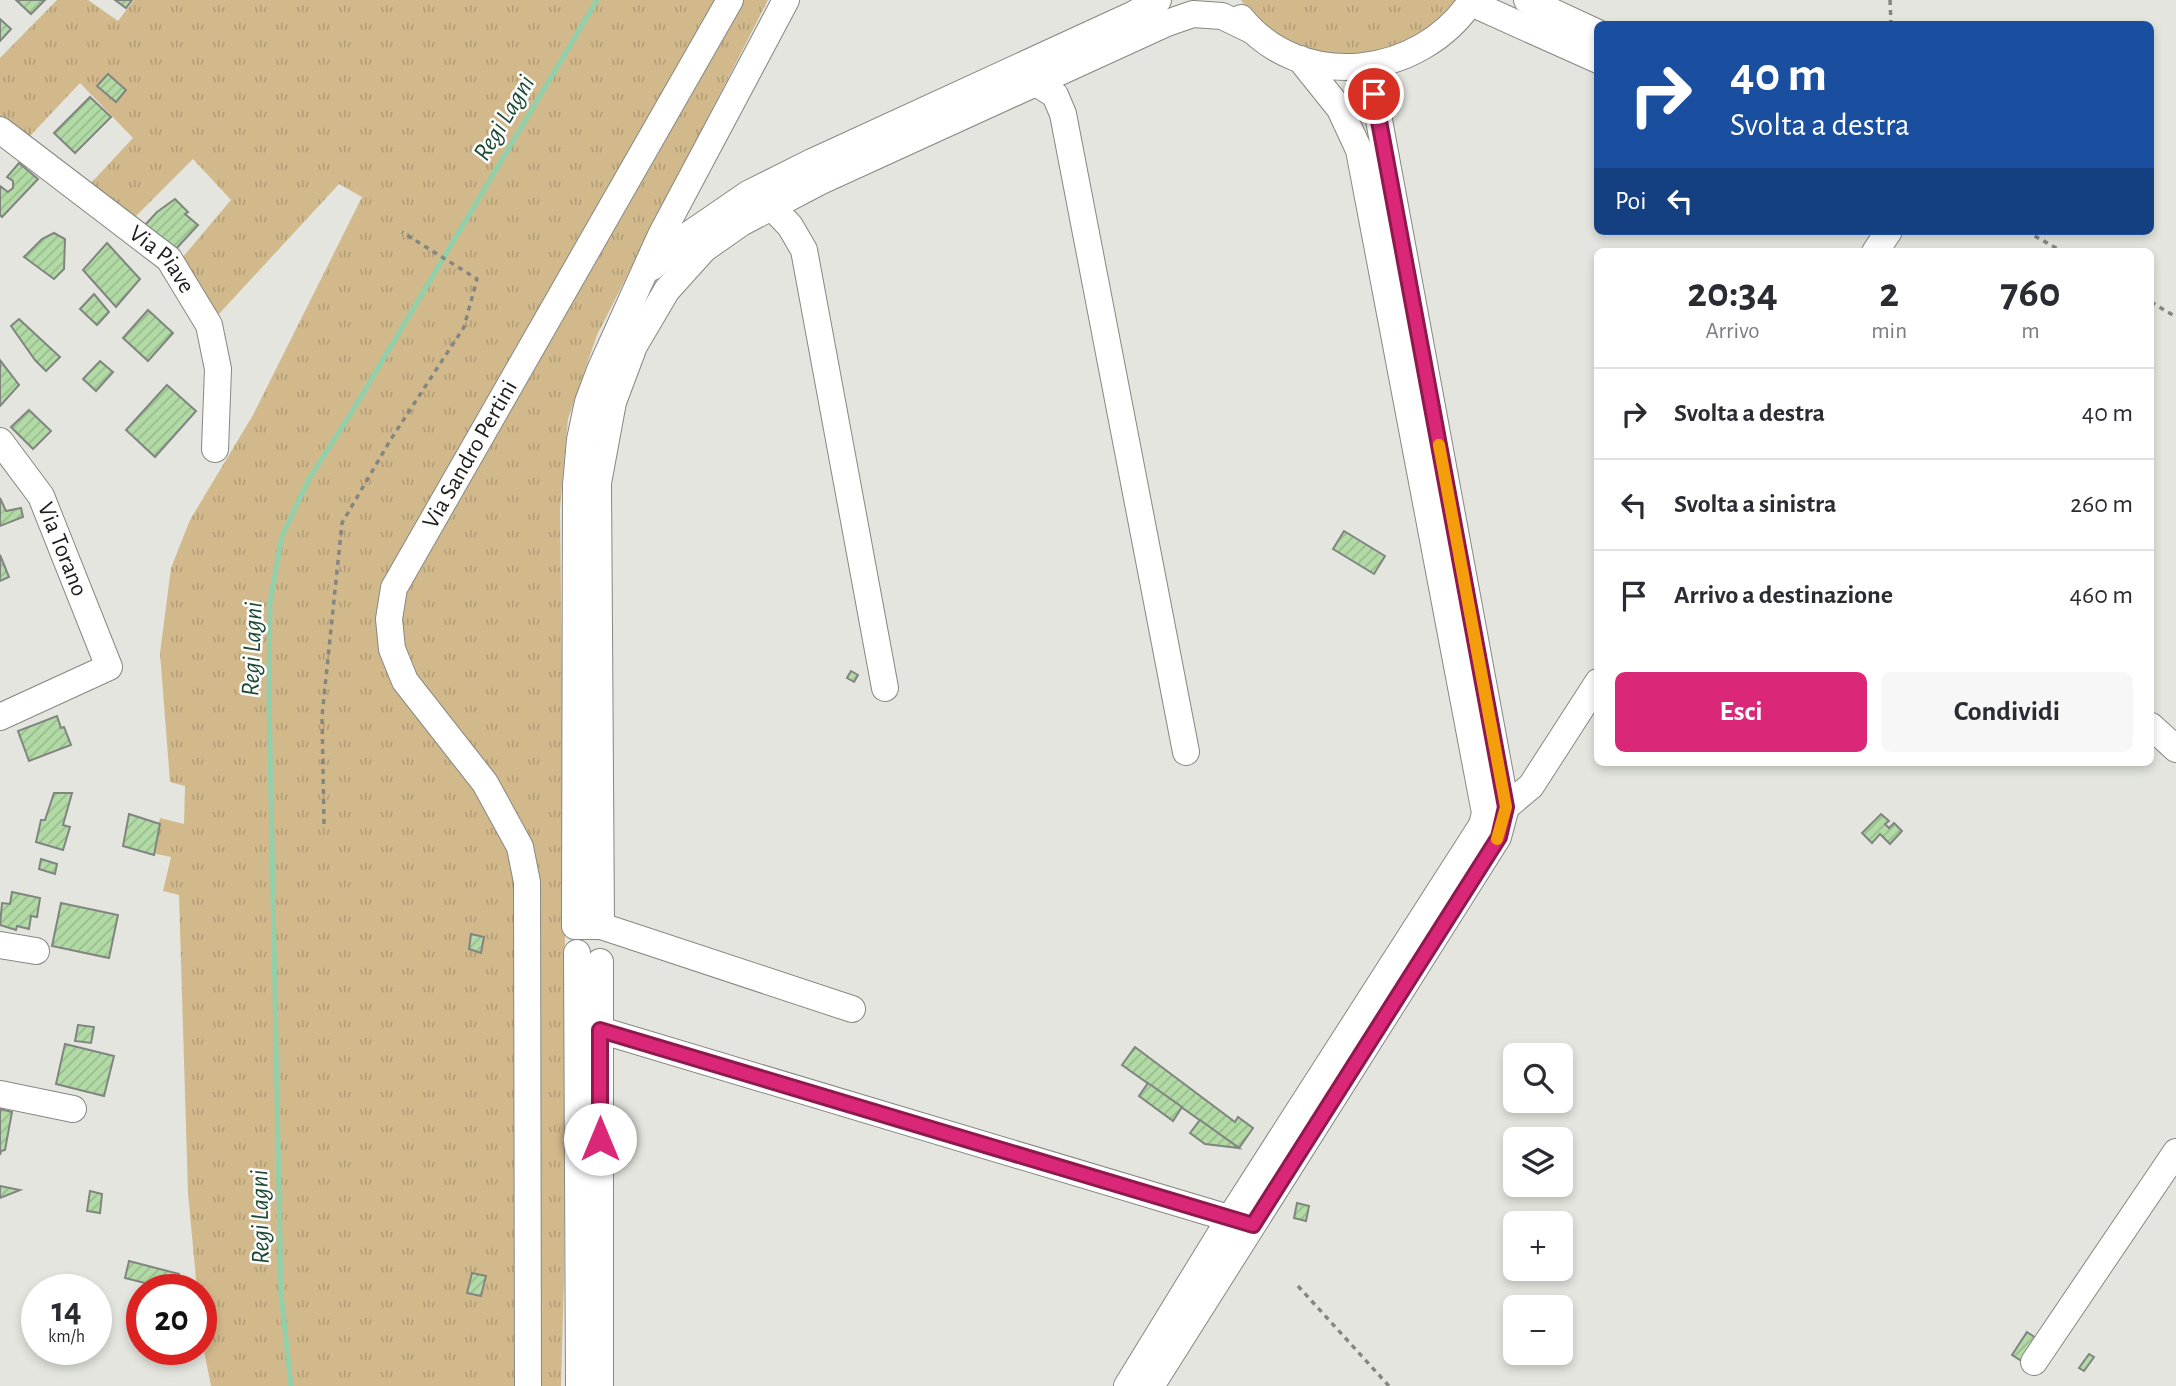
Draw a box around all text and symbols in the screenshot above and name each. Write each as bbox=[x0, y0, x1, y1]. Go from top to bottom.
icon: right bbox=[1615, 49, 1706, 140]
text: 40 m bbox=[1730, 51, 1827, 100]
pin bbox=[1344, 64, 1404, 124]
water label: Regi Lagni bbox=[469, 71, 540, 165]
icon: arrive bbox=[1355, 75, 1393, 113]
text: Svolta a destra bbox=[1730, 109, 1910, 141]
icon: left bbox=[1661, 182, 1699, 220]
text: Poi bbox=[1615, 188, 1647, 214]
street label: Via Piave bbox=[125, 221, 199, 297]
text: 20:34 bbox=[1687, 272, 1778, 314]
text: 2 bbox=[1879, 272, 1899, 314]
text: 760 bbox=[2000, 272, 2061, 314]
text: Arrivo bbox=[1706, 320, 1760, 343]
text: min bbox=[1871, 320, 1907, 343]
text: m bbox=[2021, 320, 2040, 343]
street label: Via Sandro Pertini bbox=[419, 376, 522, 533]
icon: right bbox=[1615, 395, 1653, 433]
text: Svolta a destra bbox=[1674, 400, 1825, 426]
text: 40 m bbox=[2082, 400, 2133, 426]
icon: left bbox=[1615, 486, 1653, 524]
text: Svolta a sinistra bbox=[1674, 491, 1836, 517]
text: 260 m bbox=[2070, 491, 2133, 517]
street label: Via Torano bbox=[33, 499, 92, 600]
icon: arrive bbox=[1615, 577, 1653, 615]
text: Arrivo a destinazione bbox=[1674, 582, 1893, 608]
text: 460 m bbox=[2069, 582, 2133, 608]
water label: Regi Lagni bbox=[237, 601, 267, 697]
button: Esci bbox=[1615, 672, 1867, 752]
button: Condividi bbox=[1881, 672, 2133, 752]
map controls bbox=[1503, 1043, 1573, 1365]
button: search bbox=[1503, 1043, 1573, 1113]
position arrow bbox=[563, 1102, 637, 1176]
button: layers bbox=[1503, 1127, 1573, 1197]
water label: Regi Lagni bbox=[246, 1169, 274, 1264]
button: + bbox=[1503, 1211, 1573, 1281]
speed limit sign: 20 bbox=[126, 1274, 217, 1365]
text: 14 bbox=[51, 1293, 82, 1328]
button: − bbox=[1503, 1295, 1573, 1365]
text: km/h bbox=[48, 1328, 85, 1346]

